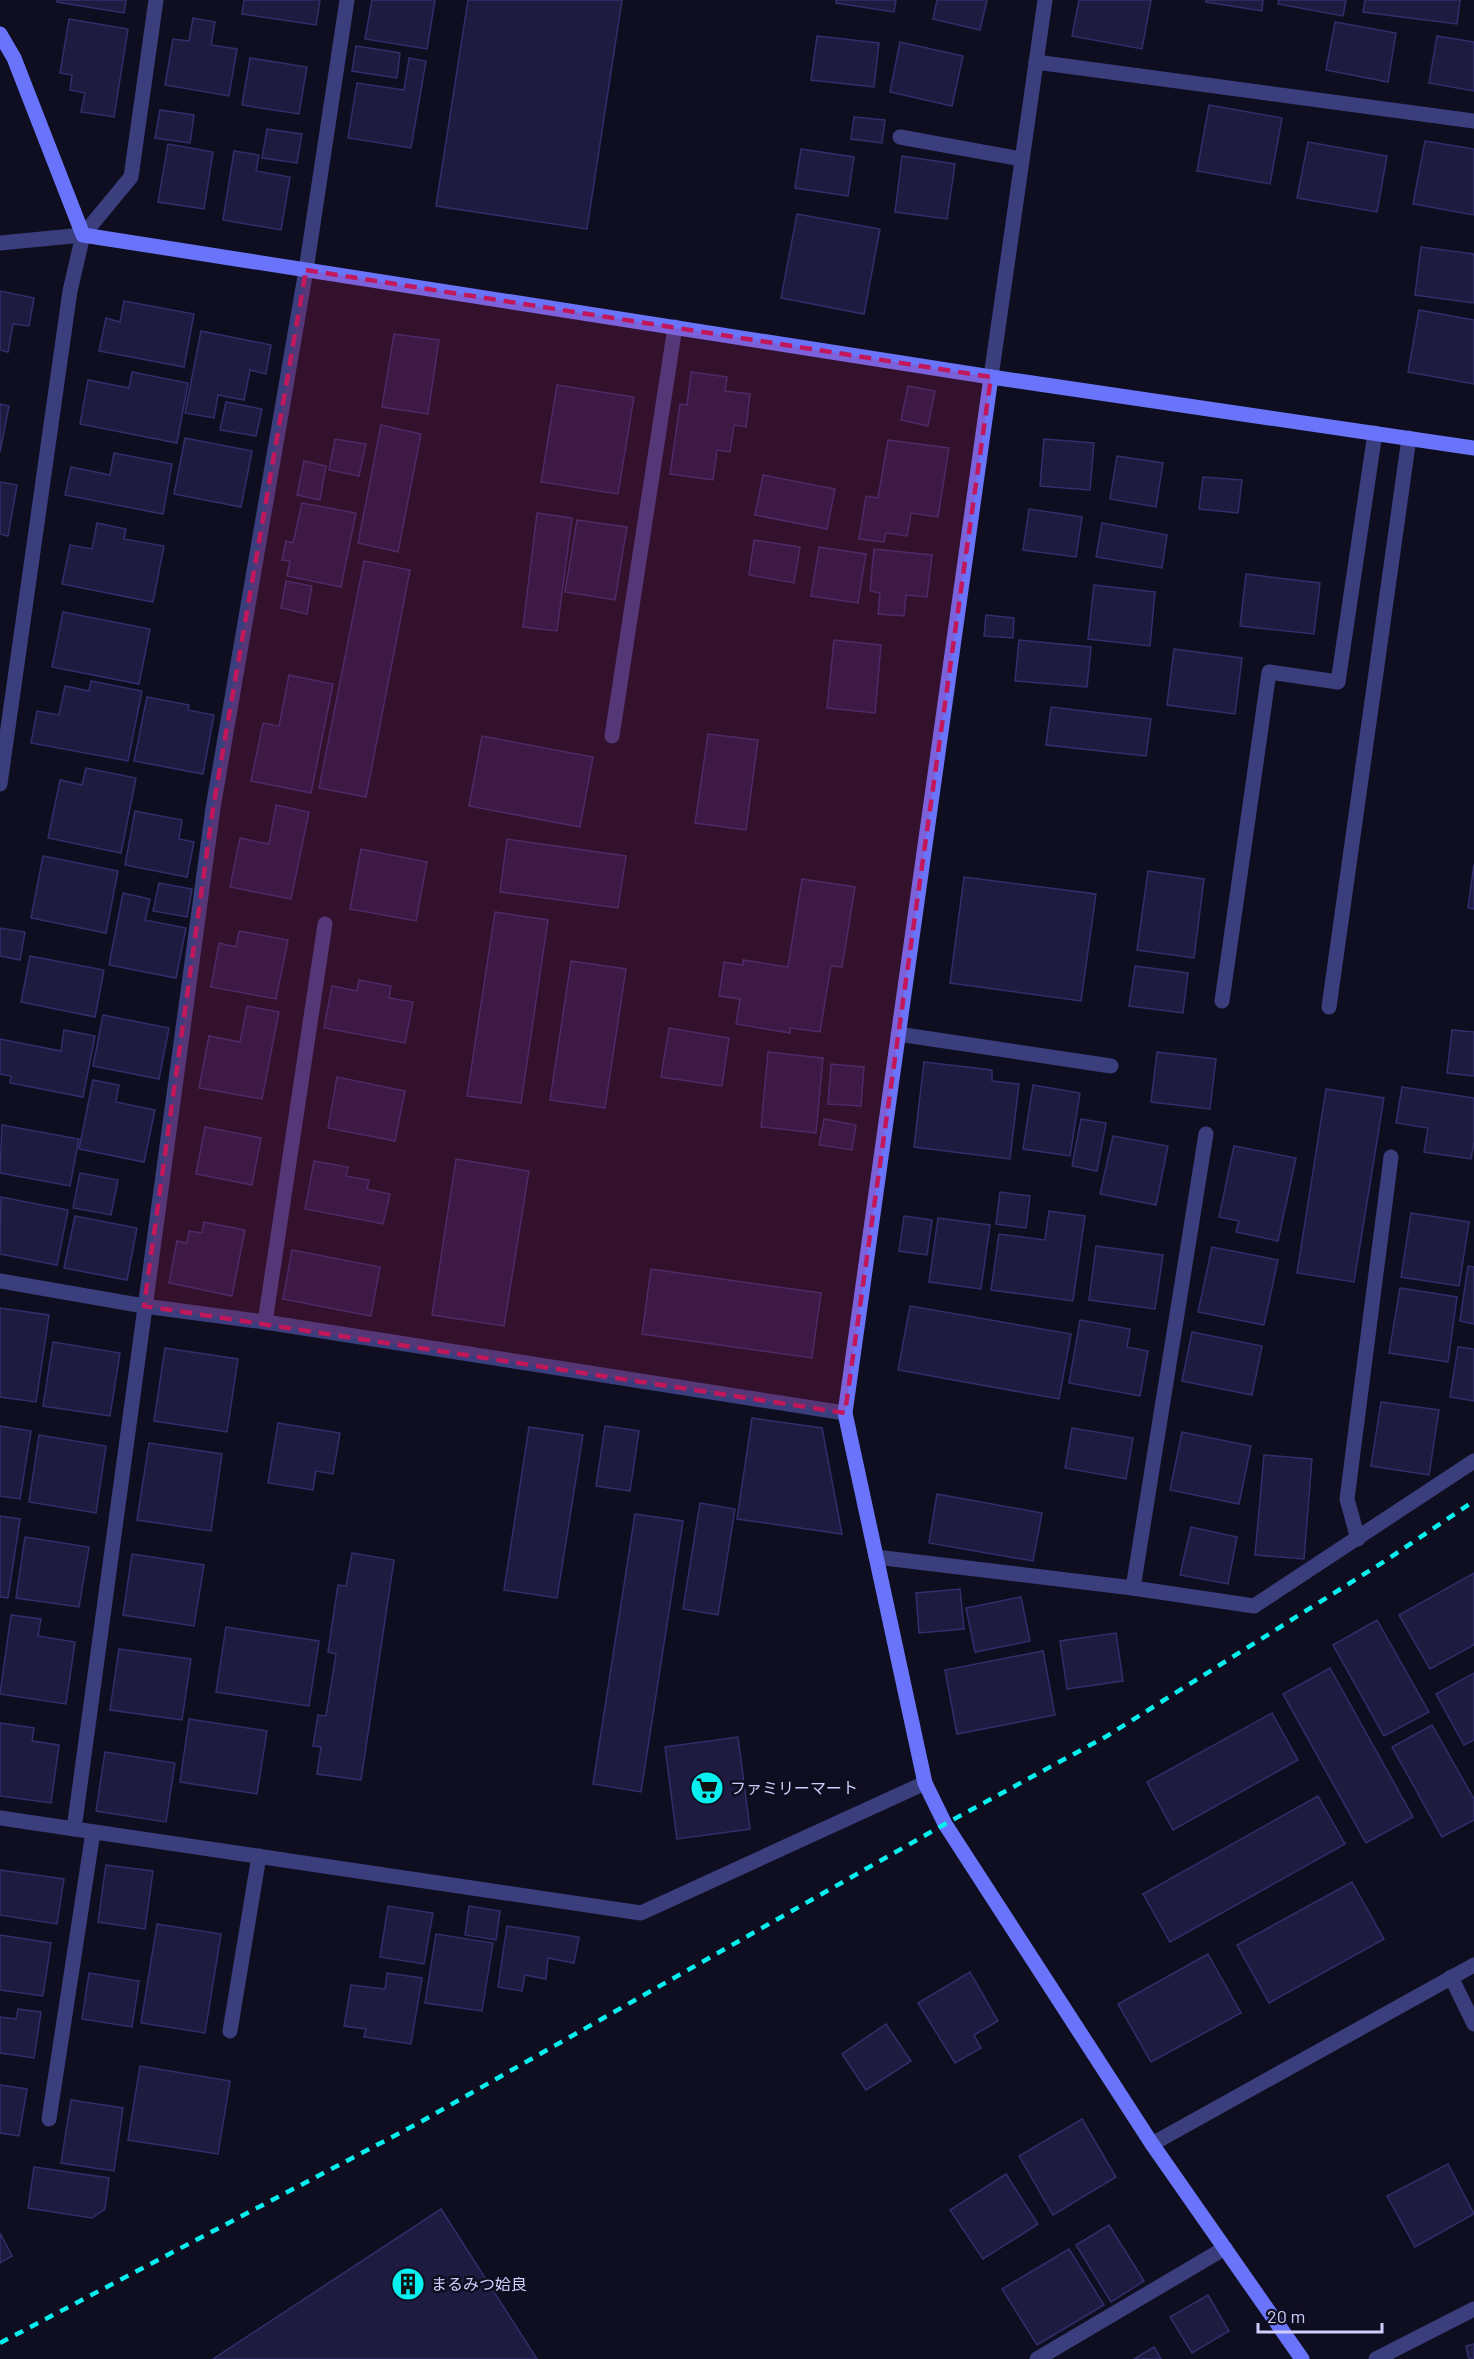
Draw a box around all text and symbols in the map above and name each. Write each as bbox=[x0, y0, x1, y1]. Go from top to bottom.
supermarket icon: ファミリーマート bbox=[689, 1770, 725, 1806]
place label: ファミリーマート bbox=[730, 1778, 858, 1797]
building icon: まるみつ姶良 bbox=[390, 2266, 426, 2302]
place label: まるみつ姶良 bbox=[431, 2274, 527, 2293]
scale bar bbox=[1258, 2296, 1382, 2334]
text: 20 m bbox=[1267, 2305, 1305, 2327]

